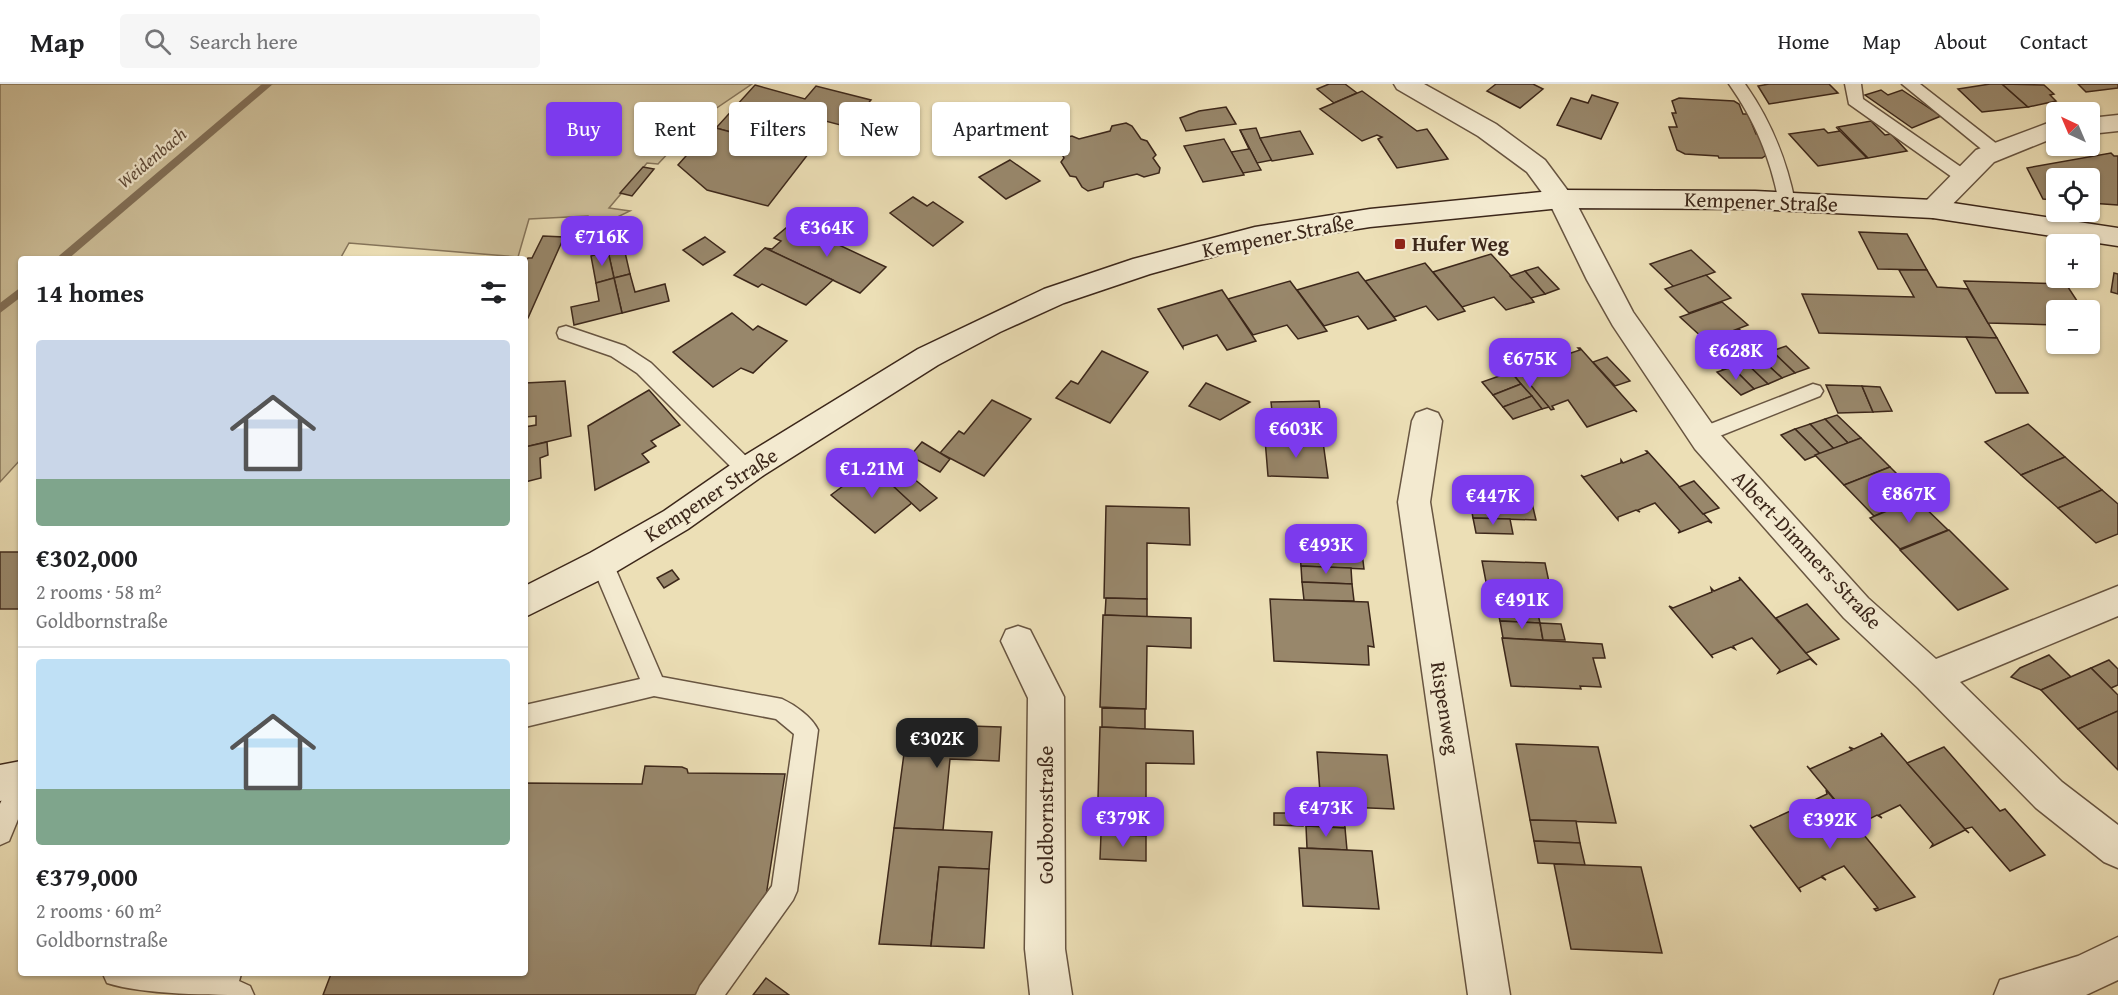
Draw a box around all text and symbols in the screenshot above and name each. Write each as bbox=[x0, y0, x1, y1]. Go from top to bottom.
search box bbox=[120, 14, 540, 68]
text: Map bbox=[30, 21, 84, 62]
icon: search bbox=[141, 25, 174, 58]
text: Search here bbox=[189, 25, 298, 57]
text: Home bbox=[1778, 26, 1829, 57]
text: Map bbox=[1862, 26, 1901, 57]
text: About bbox=[1934, 26, 1987, 57]
text: Contact bbox=[2020, 26, 2088, 57]
chip: Buy bbox=[546, 102, 622, 156]
chip: Rent bbox=[634, 102, 717, 156]
chip: Filters bbox=[729, 102, 827, 156]
chip: New bbox=[839, 102, 920, 156]
chip: Apartment bbox=[932, 102, 1070, 156]
north arrow bbox=[2046, 102, 2100, 156]
map controls bbox=[2046, 102, 2100, 354]
water label: Weidenbach bbox=[111, 121, 192, 195]
button: locate bbox=[2046, 168, 2100, 222]
street label: Kempener Straße bbox=[1684, 183, 1839, 220]
street label: Kempener Straße bbox=[1199, 206, 1356, 265]
pin: €364K bbox=[785, 207, 869, 258]
text: €364K bbox=[800, 212, 854, 241]
pin: €716K bbox=[560, 216, 644, 267]
text: €716K bbox=[575, 221, 629, 250]
place label: Hufer Weg bbox=[1412, 228, 1510, 259]
button: + bbox=[2046, 234, 2100, 288]
marker: Hufer Weg bbox=[1393, 237, 1407, 251]
text: 14 homes bbox=[36, 273, 144, 312]
icon: filters bbox=[477, 276, 510, 309]
button: − bbox=[2046, 300, 2100, 354]
pin: €628K bbox=[1694, 330, 1778, 381]
text: €628K bbox=[1709, 335, 1763, 364]
pin: €675K bbox=[1488, 338, 1572, 389]
text: €675K bbox=[1503, 343, 1557, 372]
icon: home bbox=[219, 379, 327, 487]
pin: €603K bbox=[1254, 408, 1338, 459]
text: €603K bbox=[1269, 413, 1323, 442]
street label: Kempener Straße bbox=[638, 440, 784, 549]
pin: €1.21M bbox=[823, 448, 921, 499]
text: €1.21M bbox=[840, 453, 904, 482]
street label: Albert-Dimmers-Straße bbox=[1725, 463, 1890, 636]
pin: €867K bbox=[1867, 473, 1951, 524]
pin: €447K bbox=[1451, 475, 1535, 526]
text: €867K bbox=[1882, 478, 1936, 507]
text: €447K bbox=[1466, 480, 1520, 509]
pin: €493K bbox=[1284, 524, 1368, 575]
text: €493K bbox=[1299, 529, 1353, 558]
text: €302,000 bbox=[36, 538, 138, 577]
text: 2 rooms · 58 m² bbox=[36, 577, 162, 606]
pin: €491K bbox=[1480, 579, 1564, 630]
text: €491K bbox=[1495, 584, 1549, 613]
text: Goldbornstraße bbox=[36, 606, 168, 635]
street label: Rispenweg bbox=[1423, 659, 1468, 757]
icon: home bbox=[219, 698, 327, 806]
pin: €302K bbox=[895, 718, 979, 769]
text: €302K bbox=[910, 723, 964, 752]
street label: Goldbornstraße bbox=[1030, 746, 1061, 884]
pin: €473K bbox=[1284, 787, 1368, 838]
text: €473K bbox=[1299, 792, 1353, 821]
pin: €379K bbox=[1081, 797, 1165, 848]
pin: €392K bbox=[1788, 799, 1872, 850]
text: €379K bbox=[1096, 802, 1150, 831]
text: €392K bbox=[1803, 804, 1857, 833]
text: €379,000 bbox=[36, 857, 138, 896]
text: 2 rooms · 60 m² bbox=[36, 896, 162, 925]
text: Goldbornstraße bbox=[36, 925, 168, 954]

